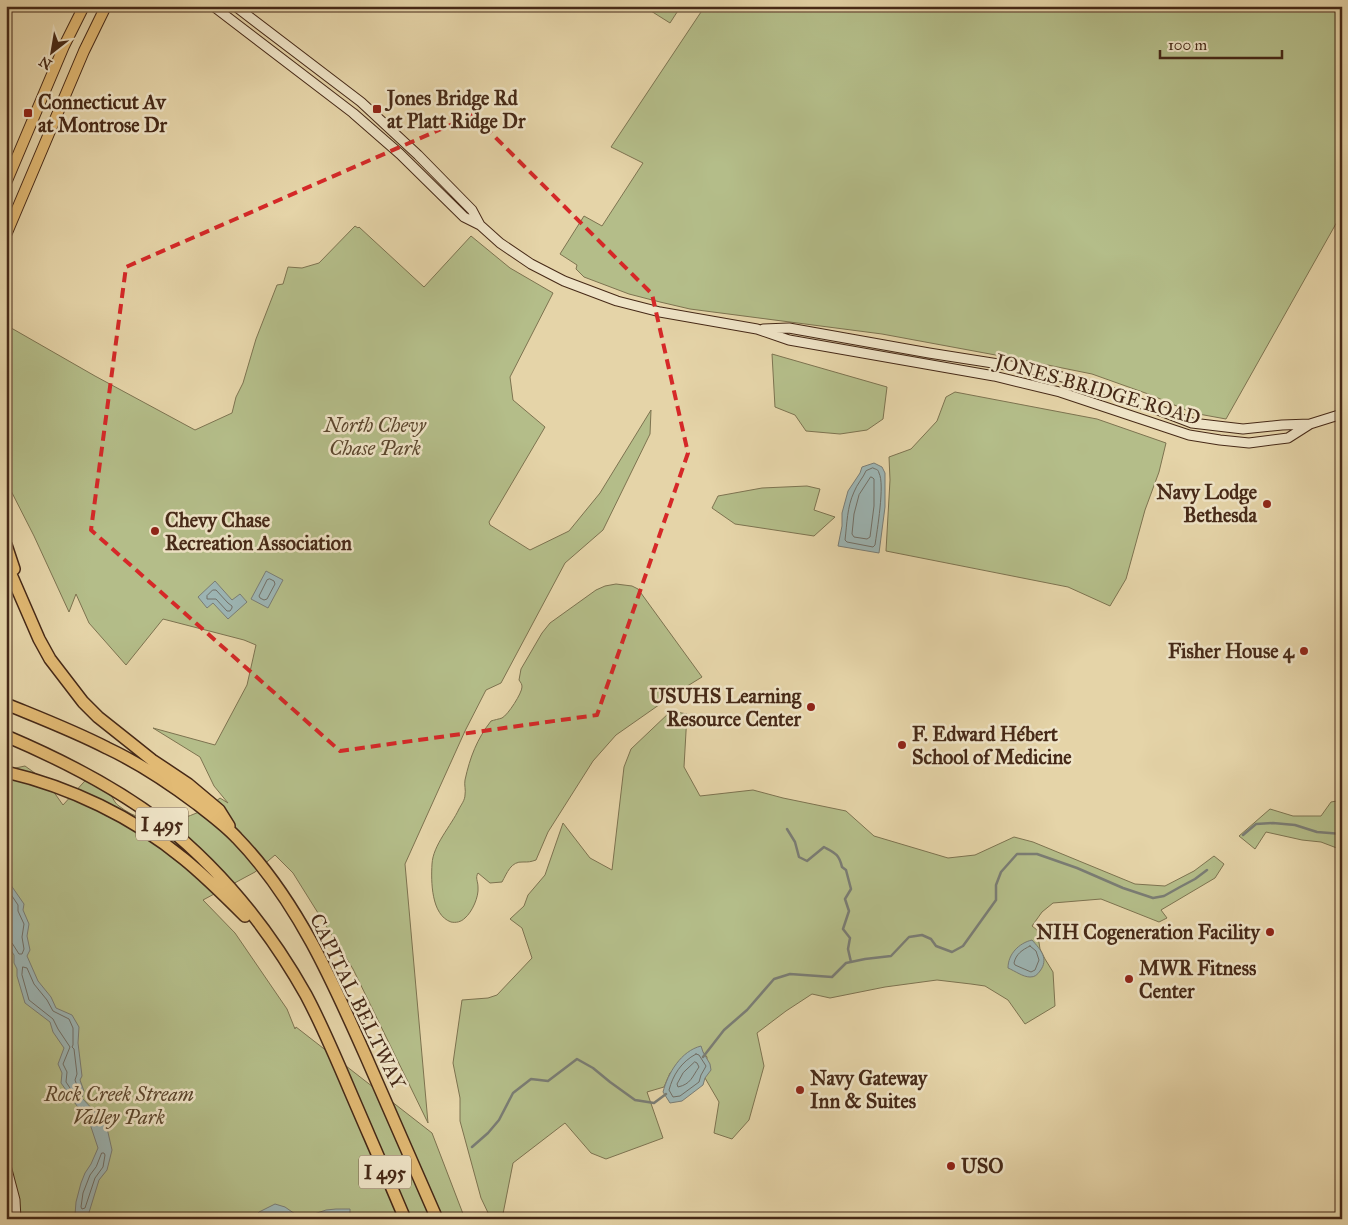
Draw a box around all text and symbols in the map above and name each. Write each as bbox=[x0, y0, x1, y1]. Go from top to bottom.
north arrow bbox=[28, 28, 78, 78]
scale bar bbox=[1160, 28, 1283, 60]
text: 100 m bbox=[1168, 36, 1208, 54]
text: N bbox=[36, 52, 55, 73]
place label: Jones Bridge Rd at Platt Ridge Dr bbox=[384, 86, 526, 134]
place label: Connecticut Av at Montrose Dr bbox=[38, 90, 168, 137]
marker: Jones Bridge Rd at Platt Ridge Dr bbox=[371, 103, 383, 115]
marker: Connecticut Av at Montrose Dr bbox=[22, 107, 34, 119]
street label: JONES BRIDGE ROAD bbox=[990, 348, 1203, 431]
park label: North Chevy Chase Park bbox=[323, 413, 427, 460]
place label: Navy Lodge Bethesda bbox=[1156, 480, 1258, 527]
marker: Navy Lodge Bethesda bbox=[1261, 498, 1273, 510]
place label: Chevy Chase Recreation Association bbox=[165, 508, 352, 555]
marker: Chevy Chase Recreation Association bbox=[149, 525, 161, 537]
place label: Fisher House 4 bbox=[1168, 639, 1295, 664]
marker: Fisher House 4 bbox=[1298, 645, 1310, 657]
place label: USUHS Learning Resource Center bbox=[649, 684, 802, 731]
marker: USUHS Learning Resource Center bbox=[805, 701, 817, 713]
place label: F. Edward Hébert School of Medicine bbox=[912, 722, 1072, 769]
marker: F. Edward Hébert School of Medicine bbox=[896, 739, 908, 751]
road number: I 495 bbox=[136, 808, 188, 841]
street label: CAPITAL BELTWAY bbox=[305, 909, 411, 1094]
place label: NIH Cogeneration Facility bbox=[1036, 920, 1262, 945]
marker: NIH Cogeneration Facility bbox=[1264, 926, 1276, 938]
place label: MWR Fitness Center bbox=[1139, 956, 1257, 1003]
marker: MWR Fitness Center bbox=[1123, 973, 1135, 985]
place label: Navy Gateway Inn & Suites bbox=[810, 1066, 929, 1113]
park label: Rock Creek Stream Valley Park bbox=[43, 1082, 194, 1129]
marker: Navy Gateway Inn & Suites bbox=[794, 1084, 806, 1096]
place label: USO bbox=[961, 1154, 1003, 1178]
road number: I 495 bbox=[359, 1156, 411, 1188]
marker: USO bbox=[945, 1160, 957, 1172]

